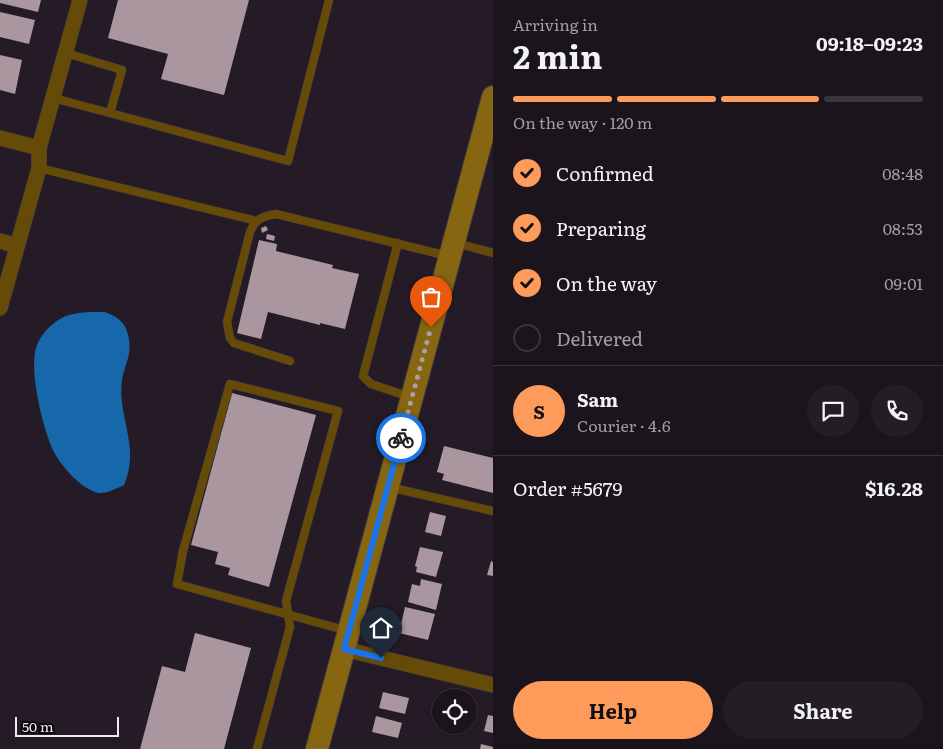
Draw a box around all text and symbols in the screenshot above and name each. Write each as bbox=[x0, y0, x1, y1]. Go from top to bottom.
text: Arriving in bbox=[513, 12, 598, 36]
text: 09:18–09:23 bbox=[816, 29, 923, 57]
text: 2 min bbox=[513, 31, 602, 79]
text: On the way · 120 m bbox=[513, 110, 652, 134]
icon: check bbox=[513, 159, 541, 187]
text: Confirmed bbox=[556, 159, 654, 187]
text: 08:48 bbox=[882, 161, 923, 185]
icon: check bbox=[513, 214, 541, 242]
text: Preparing bbox=[556, 214, 646, 242]
text: 08:53 bbox=[883, 216, 923, 240]
icon: check bbox=[513, 269, 541, 297]
text: On the way bbox=[556, 269, 657, 297]
text: 09:01 bbox=[884, 271, 923, 295]
pin bbox=[410, 276, 452, 327]
icon: bag bbox=[417, 283, 445, 311]
text: Delivered bbox=[556, 324, 643, 352]
text: Sam bbox=[577, 385, 618, 413]
button: chat bbox=[807, 385, 859, 437]
button: phone bbox=[871, 385, 923, 437]
text: S bbox=[533, 397, 545, 425]
courier bbox=[376, 413, 426, 463]
text: Courier · 4.6 bbox=[577, 413, 671, 437]
icon: bike bbox=[387, 424, 415, 452]
text: Order #5679 bbox=[513, 474, 622, 502]
text: $16.28 bbox=[865, 474, 923, 502]
pin bbox=[360, 607, 402, 658]
icon: home bbox=[367, 614, 395, 642]
button: Help bbox=[513, 681, 713, 739]
button: Share bbox=[723, 681, 923, 739]
map controls bbox=[432, 689, 477, 734]
button: locate bbox=[432, 689, 477, 734]
scale bar bbox=[15, 714, 119, 737]
text: 50 m bbox=[22, 716, 54, 736]

